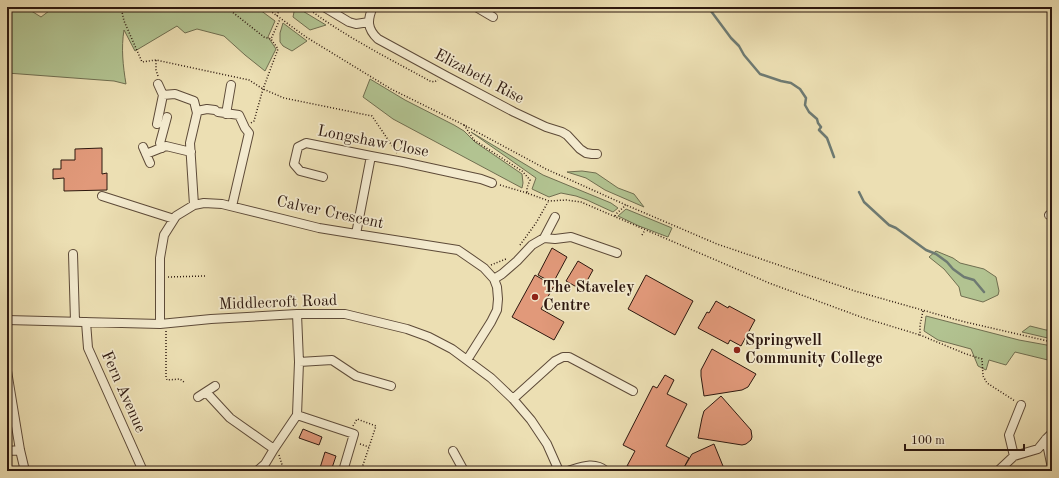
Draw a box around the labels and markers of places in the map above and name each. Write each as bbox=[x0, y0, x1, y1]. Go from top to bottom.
place label: The Staveley Centre bbox=[543, 280, 635, 314]
marker: The Staveley Centre bbox=[530, 292, 540, 302]
place label: Springwell Community College bbox=[745, 333, 883, 367]
marker: Springwell Community College bbox=[732, 345, 742, 355]

